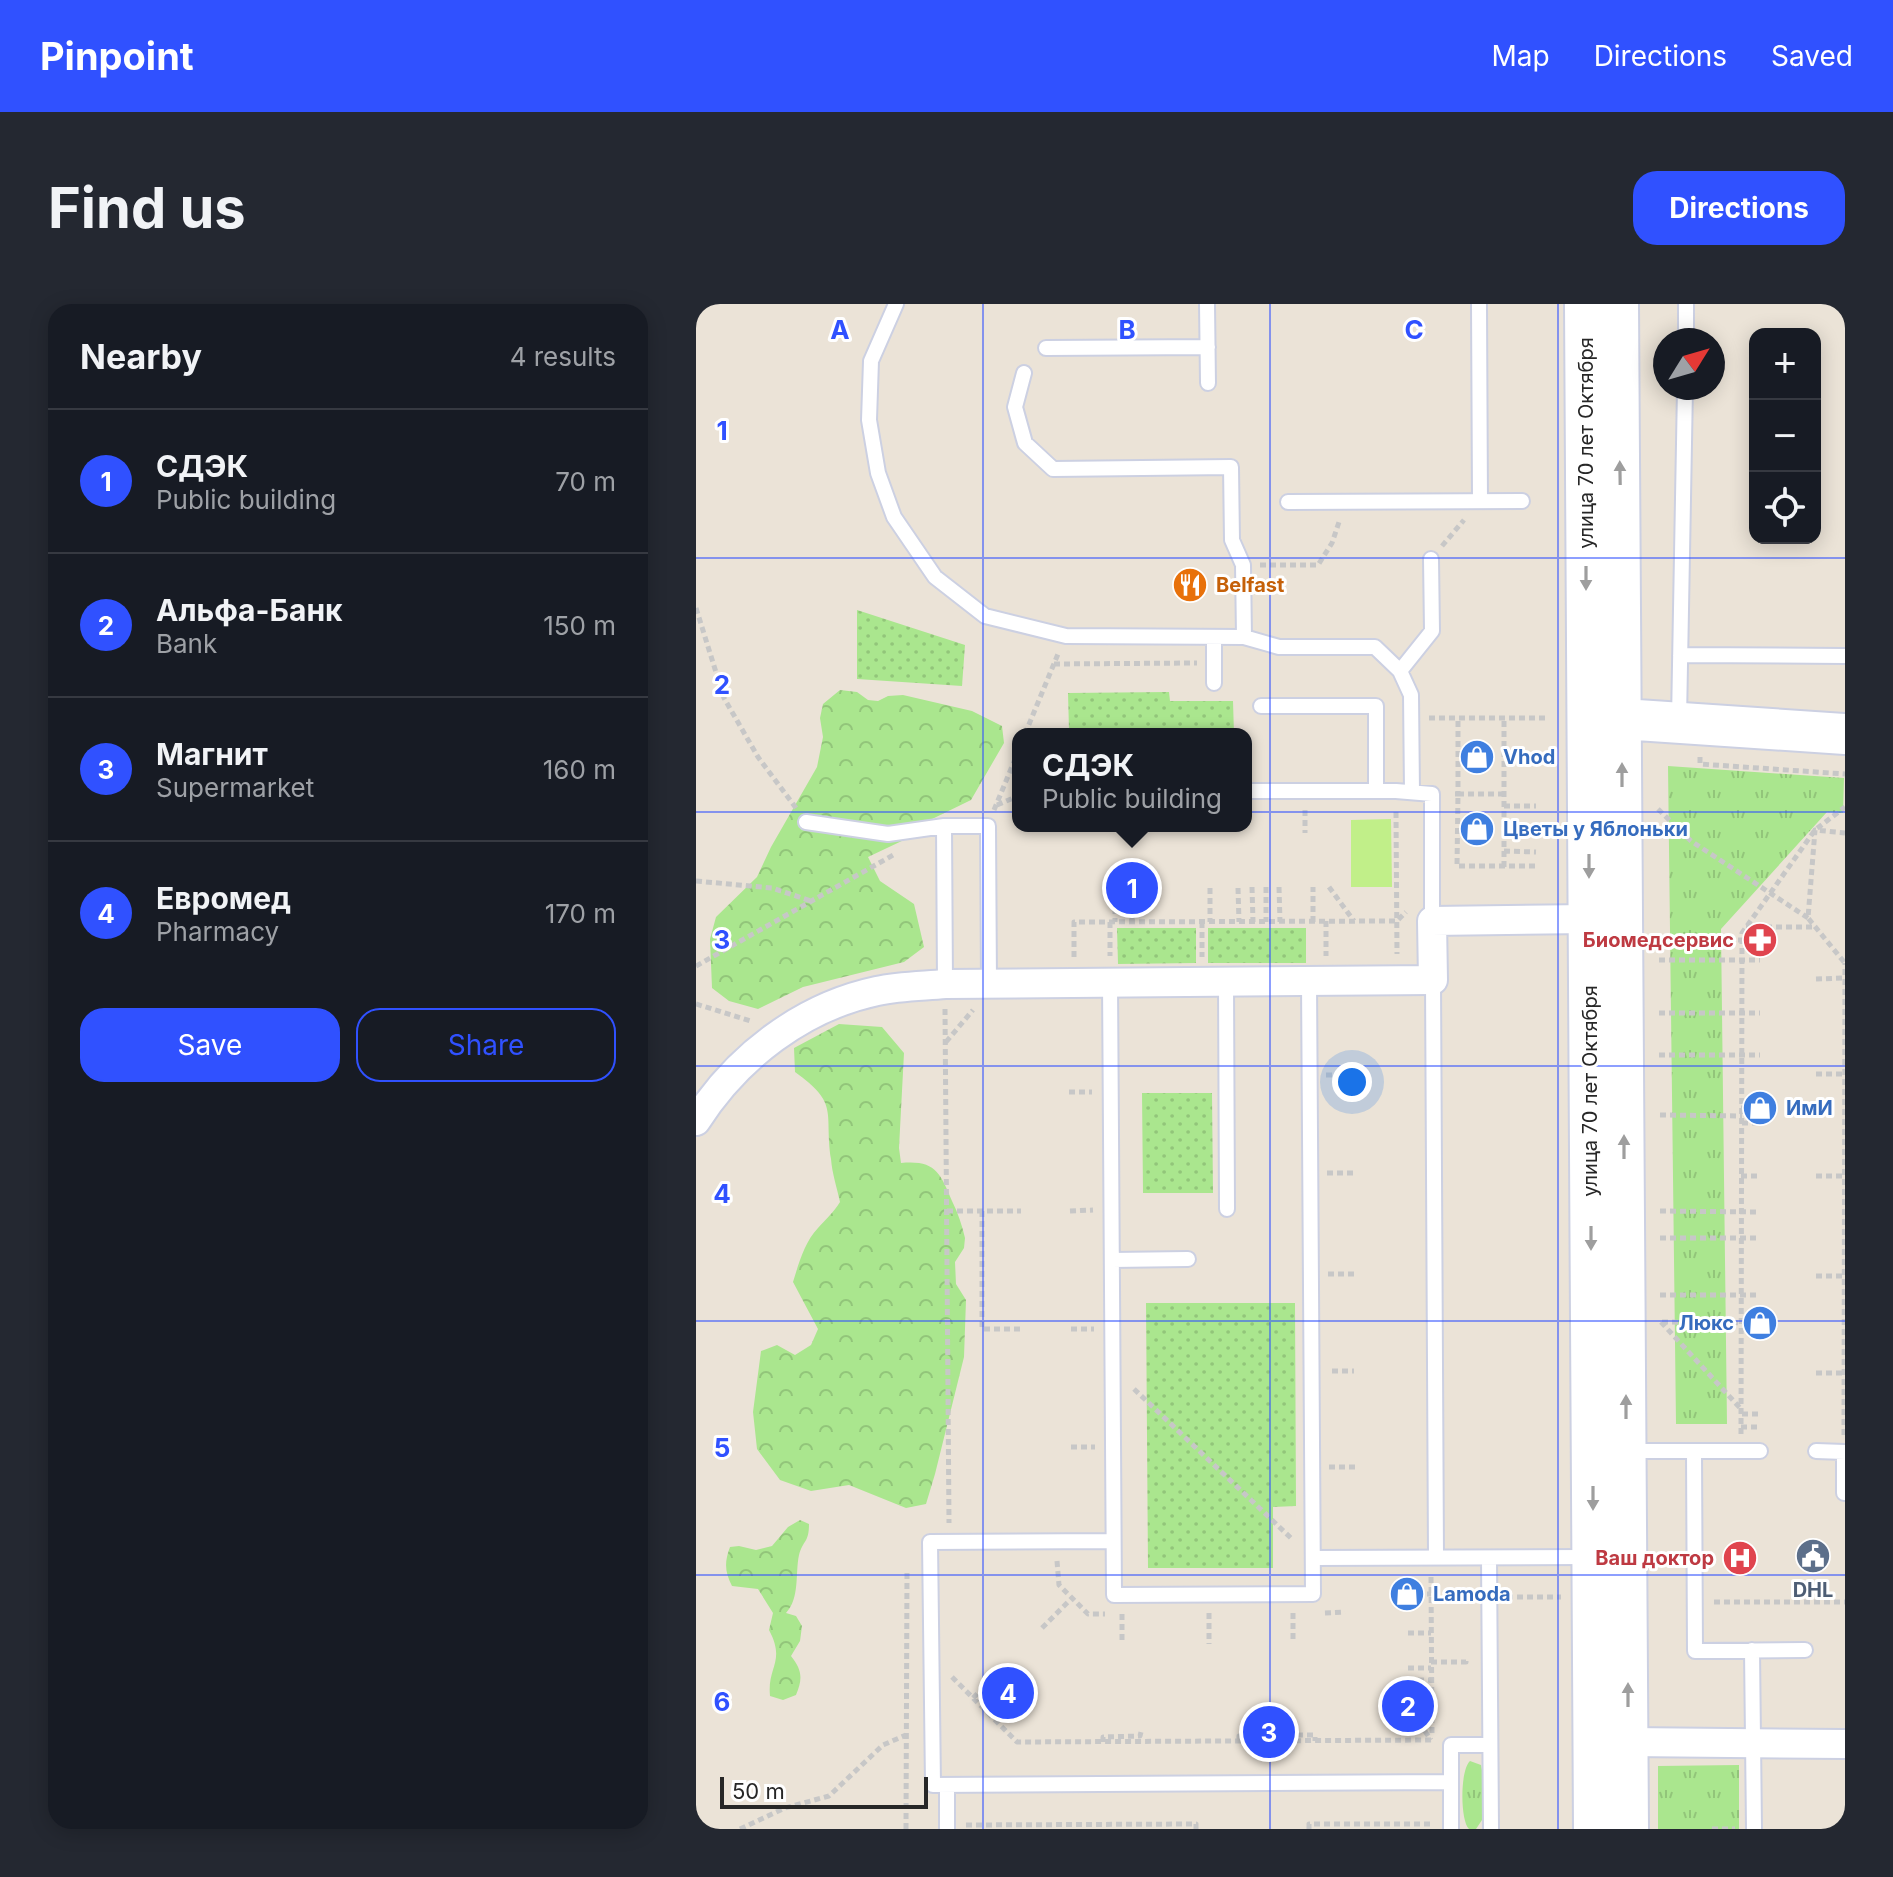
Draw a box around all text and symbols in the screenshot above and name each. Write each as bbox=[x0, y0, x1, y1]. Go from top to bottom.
text: Pinpoint bbox=[40, 33, 194, 79]
text: Map bbox=[1491, 39, 1550, 73]
text: Directions bbox=[1594, 39, 1727, 73]
text: Saved bbox=[1771, 39, 1853, 73]
button: Directions bbox=[1633, 171, 1845, 245]
text: Find us bbox=[48, 174, 246, 242]
text: A bbox=[830, 314, 850, 345]
text: B bbox=[1118, 314, 1136, 345]
text: C bbox=[1404, 314, 1424, 345]
north arrow bbox=[1653, 328, 1725, 400]
map controls bbox=[1749, 328, 1821, 544]
button: + bbox=[1749, 328, 1821, 400]
text: Nearby bbox=[80, 336, 202, 377]
street label: улица 70 лет Октября bbox=[1574, 337, 1598, 549]
text: 4 results bbox=[510, 341, 616, 372]
button: − bbox=[1749, 400, 1821, 472]
text: 1 bbox=[716, 415, 728, 446]
text: СДЭК bbox=[156, 448, 248, 484]
one-way arrow bbox=[1613, 460, 1626, 485]
text: 1 bbox=[100, 466, 112, 497]
text: 70 m bbox=[555, 466, 616, 497]
button: locate bbox=[1749, 472, 1821, 544]
text: Public building bbox=[156, 484, 336, 515]
restaurant icon: Belfast bbox=[1171, 566, 1209, 604]
one-way arrow bbox=[1580, 566, 1593, 591]
place label: Belfast bbox=[1216, 573, 1284, 597]
text: Альфа-Банк bbox=[156, 592, 343, 628]
text: 2 bbox=[98, 610, 114, 641]
text: 150 m bbox=[543, 610, 616, 641]
text: Bank bbox=[156, 628, 217, 659]
text: 2 bbox=[714, 669, 730, 700]
popup bbox=[1012, 728, 1252, 832]
text: Магнит bbox=[156, 736, 268, 772]
shop icon: Vhod bbox=[1458, 738, 1496, 776]
place label: Vhod bbox=[1503, 745, 1555, 769]
text: СДЭК bbox=[1042, 747, 1134, 783]
text: 3 bbox=[98, 754, 114, 785]
text: 160 m bbox=[543, 754, 616, 785]
one-way arrow bbox=[1616, 762, 1628, 787]
text: Supermarket bbox=[156, 772, 314, 803]
text: Public building bbox=[1042, 783, 1222, 814]
shop icon: Цветы у Яблоньки bbox=[1458, 810, 1496, 848]
place label: Цветы у Яблоньки bbox=[1503, 817, 1688, 841]
one-way arrow bbox=[1582, 854, 1595, 879]
pin: 1 bbox=[1106, 858, 1158, 918]
text: Евромед bbox=[156, 880, 291, 916]
text: 4 bbox=[97, 898, 115, 929]
text: 170 m bbox=[545, 898, 616, 929]
text: Pharmacy bbox=[156, 916, 279, 947]
pharmacy icon: Биомедсервис bbox=[1741, 921, 1779, 959]
text: 3 bbox=[714, 924, 730, 955]
place label: Биомедсервис bbox=[1583, 928, 1734, 952]
street label: улица 70 лет Октября bbox=[1578, 985, 1602, 1197]
button: Save bbox=[80, 1008, 340, 1082]
button: Share bbox=[356, 1008, 616, 1082]
your location bbox=[1332, 1062, 1372, 1102]
shop icon: ИмИ bbox=[1741, 1089, 1779, 1127]
place label: ИмИ bbox=[1786, 1096, 1833, 1120]
one-way arrow bbox=[1618, 1134, 1630, 1159]
text: 4 bbox=[713, 1178, 731, 1209]
one-way arrow bbox=[1585, 1226, 1597, 1251]
shop icon: Люкс bbox=[1741, 1304, 1779, 1342]
place label: Люкс bbox=[1679, 1311, 1734, 1335]
one-way arrow bbox=[1620, 1394, 1632, 1419]
text: 5 bbox=[714, 1432, 730, 1463]
one-way arrow bbox=[1587, 1486, 1599, 1511]
public building icon: DHL bbox=[1794, 1537, 1832, 1575]
hospital icon: Ваш доктор bbox=[1721, 1539, 1759, 1577]
place label: Ваш доктор bbox=[1595, 1546, 1714, 1570]
shop icon: Lamoda bbox=[1388, 1575, 1426, 1613]
place label: DHL bbox=[1793, 1578, 1833, 1602]
place label: Lamoda bbox=[1433, 1582, 1511, 1606]
pin: 4 bbox=[982, 1663, 1034, 1723]
pin: 2 bbox=[1382, 1676, 1434, 1736]
one-way arrow bbox=[1622, 1682, 1634, 1707]
text: 6 bbox=[714, 1686, 730, 1717]
pin: 3 bbox=[1243, 1702, 1295, 1762]
scale bar bbox=[720, 1773, 928, 1809]
text: 50 m bbox=[732, 1778, 785, 1804]

